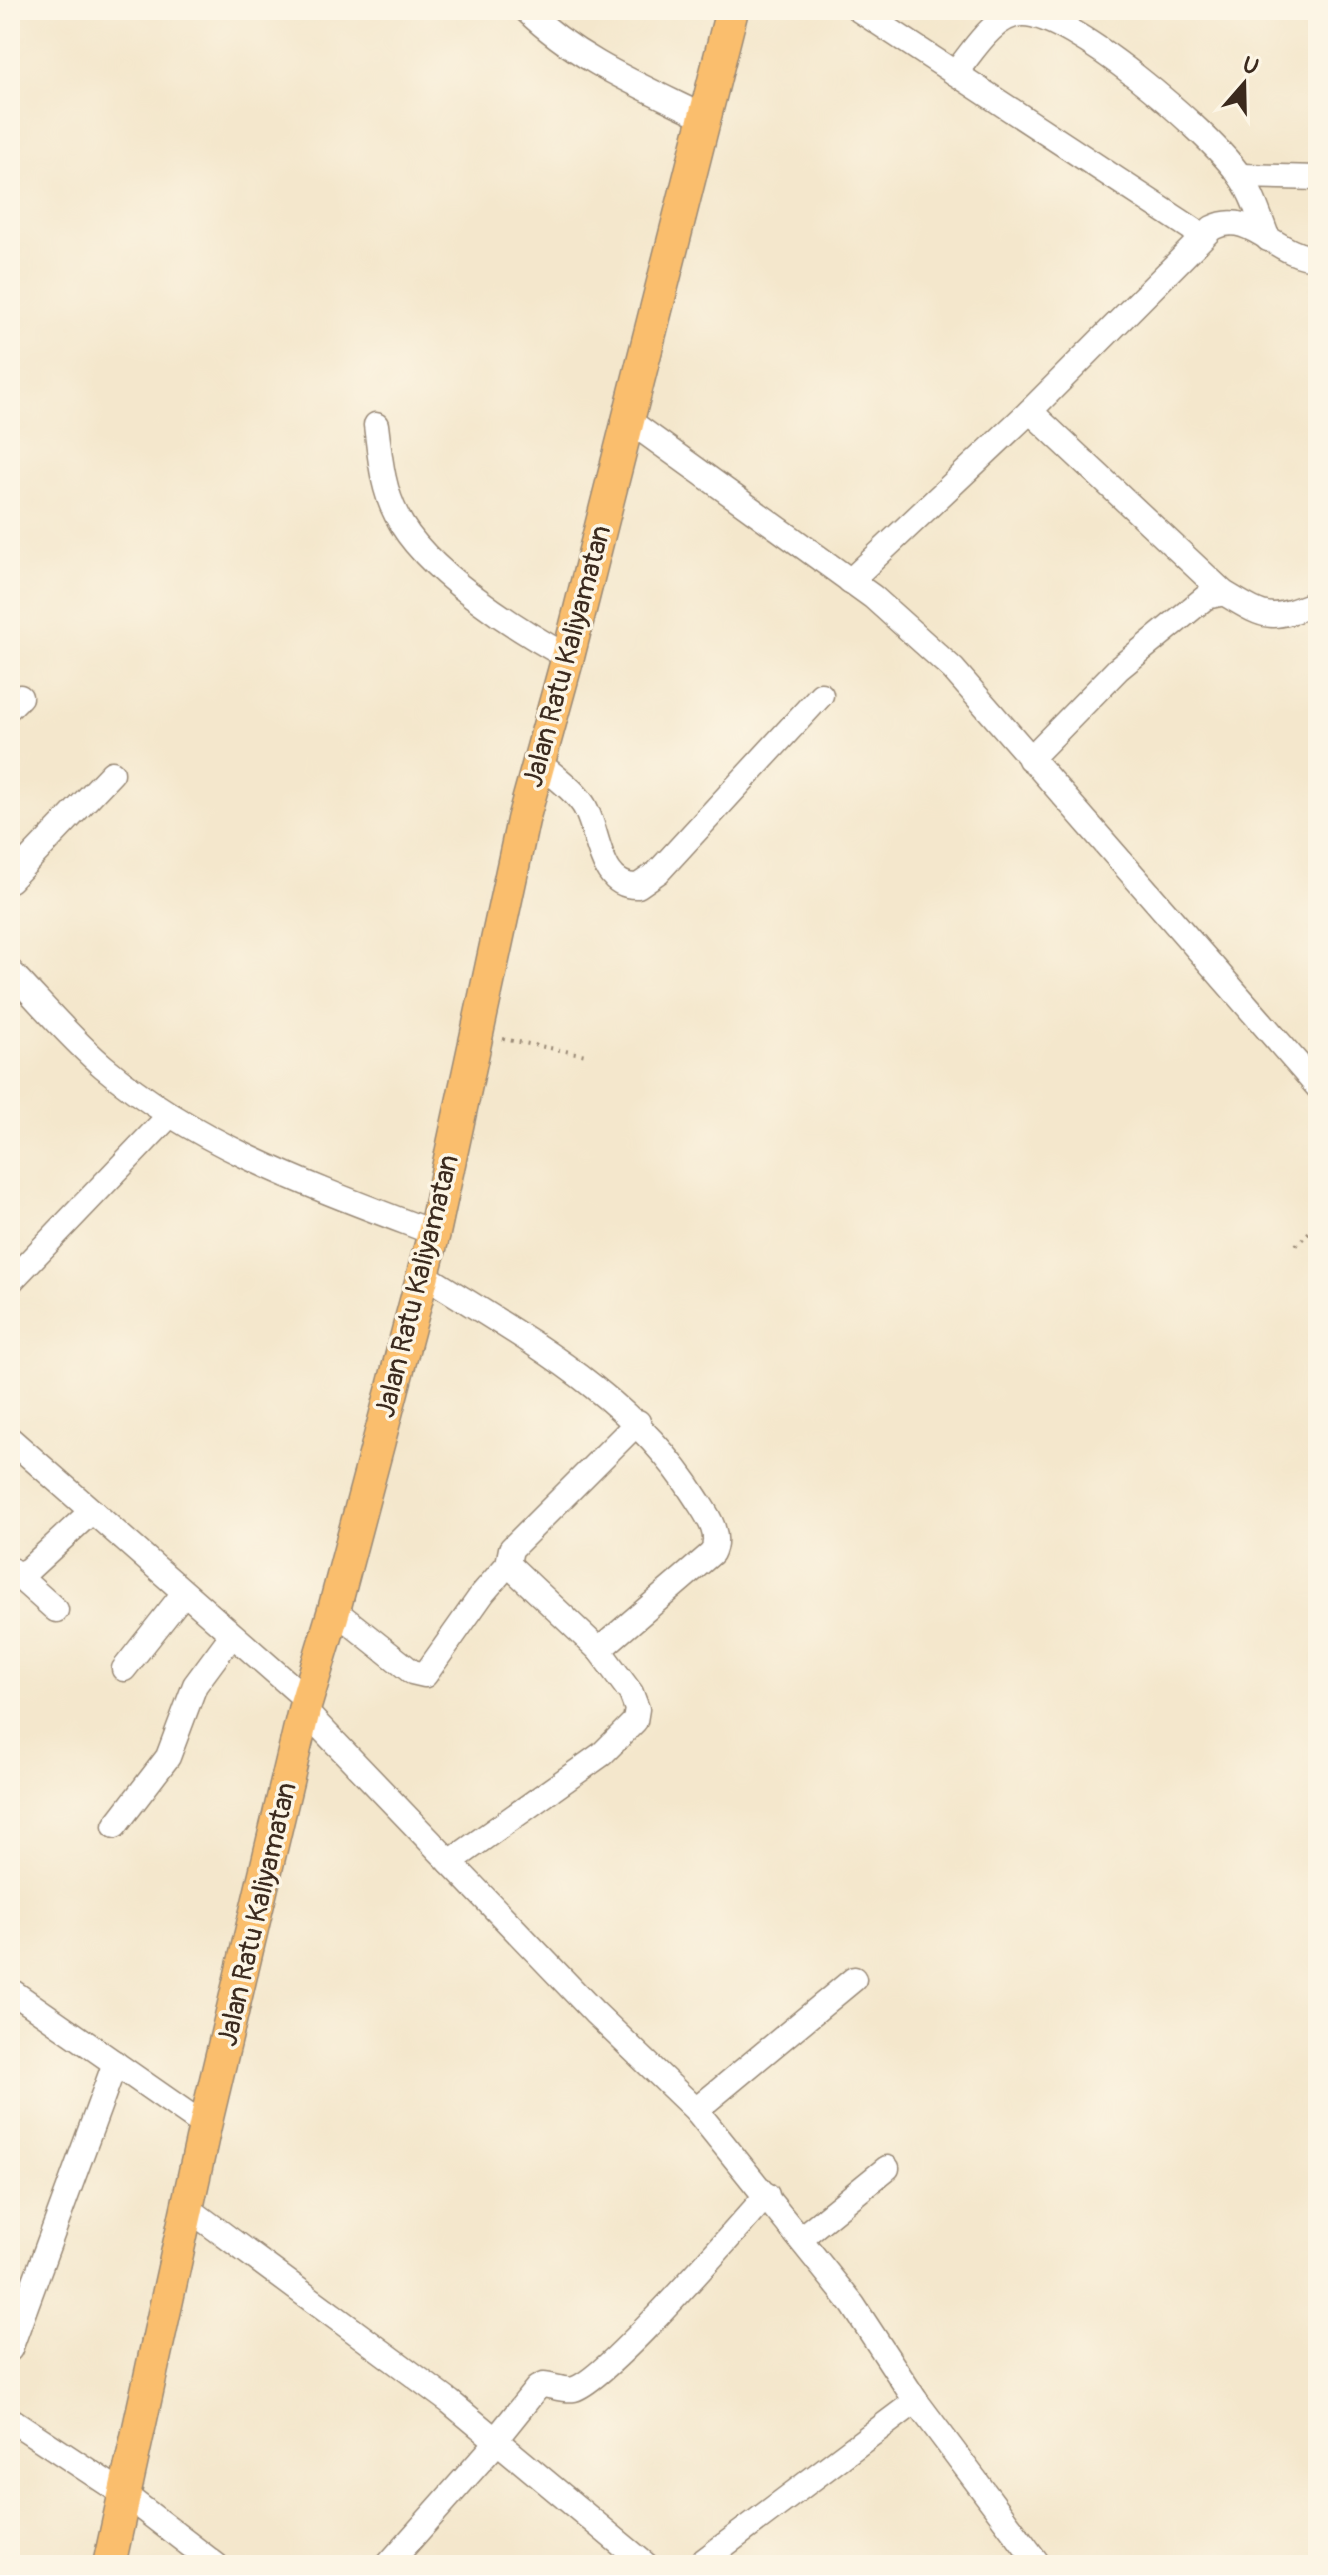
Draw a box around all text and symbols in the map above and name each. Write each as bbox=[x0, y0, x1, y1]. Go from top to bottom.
north arrow bbox=[1204, 44, 1284, 124]
text: U bbox=[1239, 50, 1262, 82]
street label: Jalan Ratu Kaliyamatan bbox=[516, 521, 619, 791]
street label: Jalan Ratu Kaliyamatan bbox=[368, 1151, 467, 1422]
street label: Jalan Ratu Kaliyamatan bbox=[210, 1779, 305, 2050]

